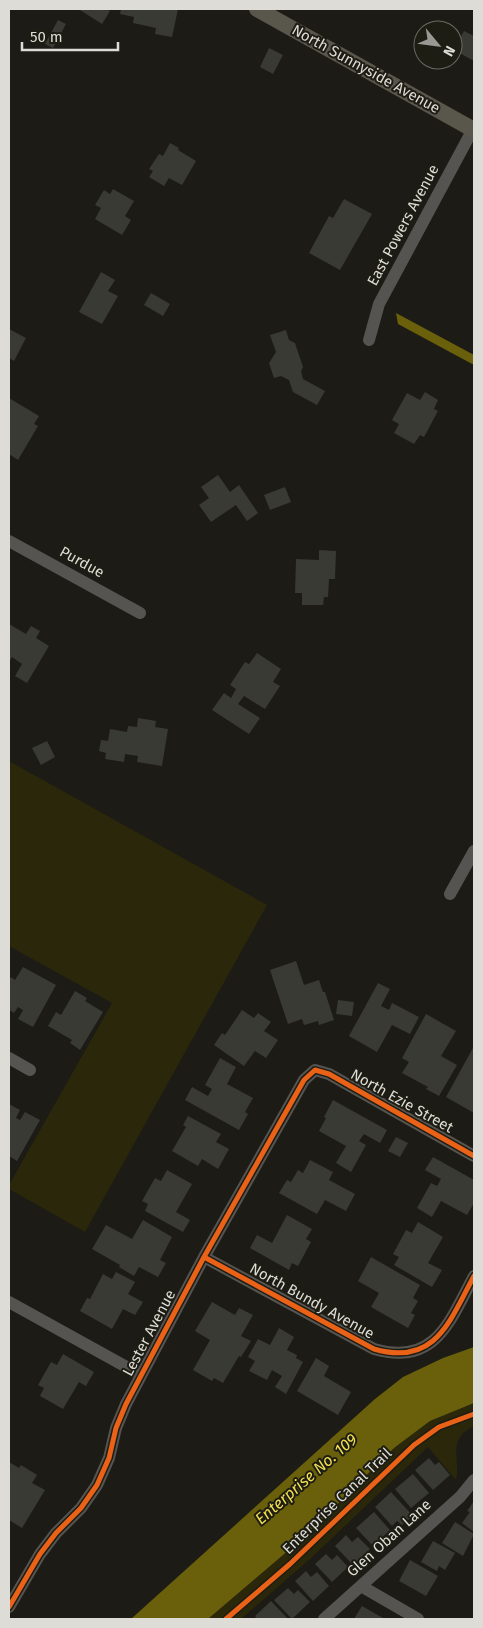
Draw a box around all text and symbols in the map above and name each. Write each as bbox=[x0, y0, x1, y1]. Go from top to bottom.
scale bar bbox=[22, 20, 119, 52]
north arrow bbox=[413, 20, 463, 70]
street label: North Sunnyside Avenue bbox=[289, 21, 443, 117]
text: 50 m bbox=[30, 28, 63, 46]
text: N bbox=[439, 43, 459, 59]
street label: East Powers Avenue bbox=[363, 161, 443, 289]
street label: Purdue bbox=[57, 542, 107, 582]
street label: North Ezie Street bbox=[348, 1065, 457, 1137]
street label: North Bundy Avenue bbox=[247, 1259, 377, 1343]
street label: Lester Avenue bbox=[119, 1287, 179, 1379]
water label: Enterprise No. 109 bbox=[251, 1430, 361, 1528]
street label: Enterprise Canal Trail bbox=[279, 1444, 396, 1558]
street label: Glen Oban Lane bbox=[343, 1495, 435, 1581]

